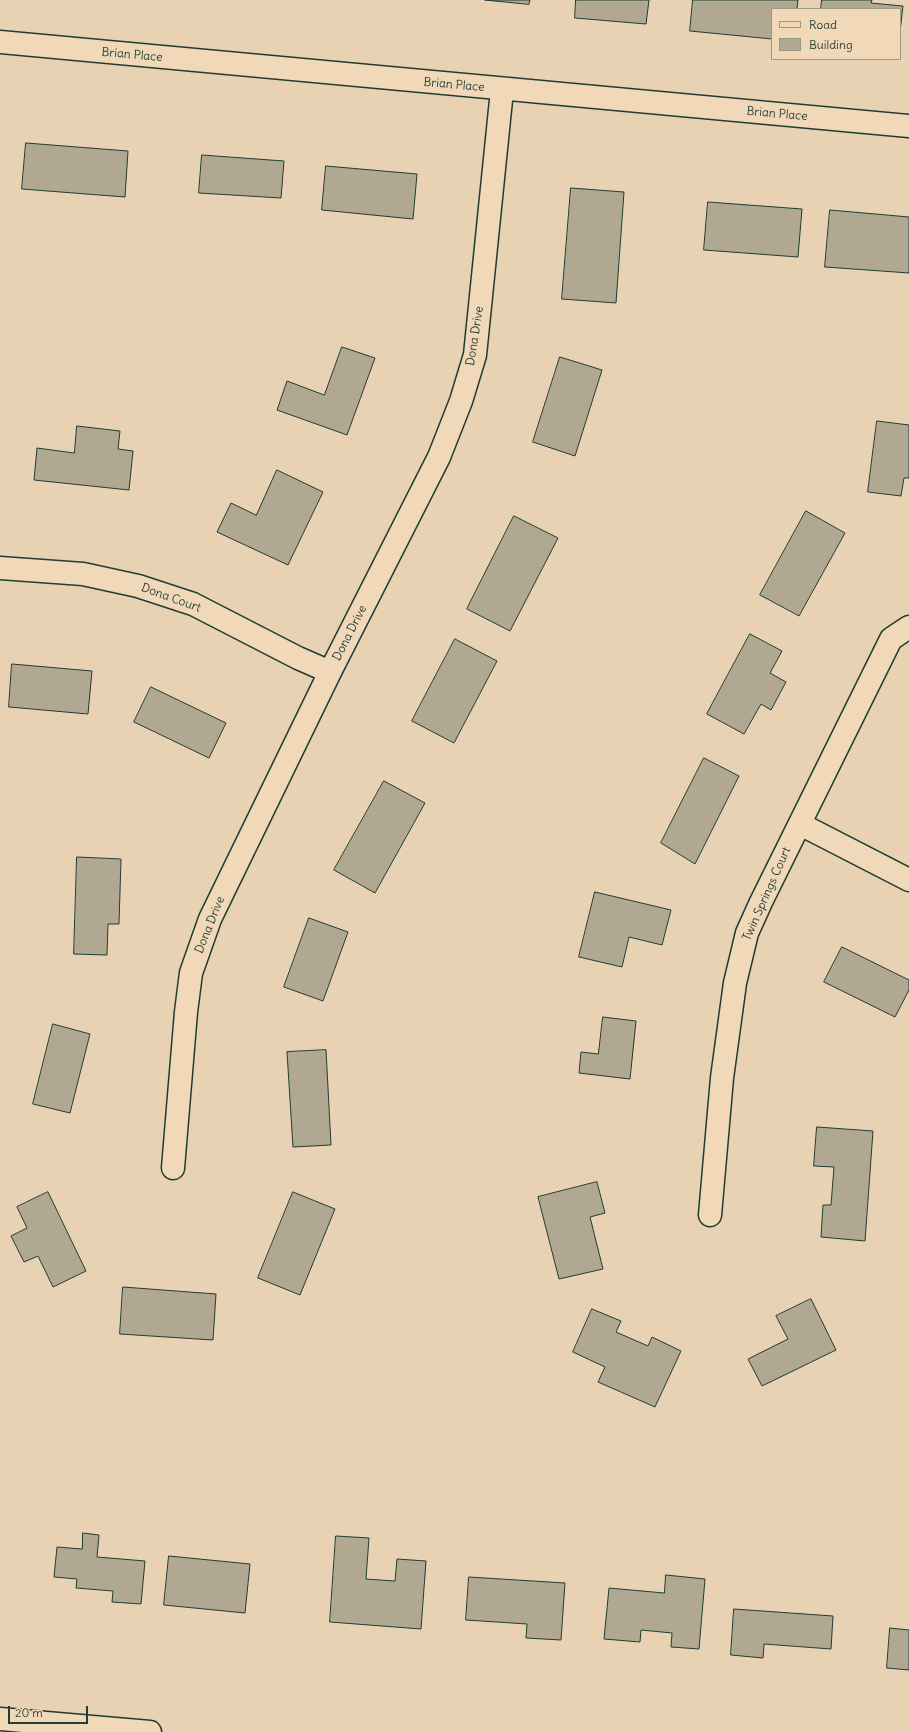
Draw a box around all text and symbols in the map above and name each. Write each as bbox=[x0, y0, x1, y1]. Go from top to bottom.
legend bbox=[771, 8, 901, 60]
text: Road bbox=[809, 17, 837, 32]
text: Building bbox=[809, 37, 853, 52]
street label: Brian Place bbox=[101, 45, 163, 65]
street label: Brian Place bbox=[423, 75, 485, 95]
street label: Brian Place bbox=[746, 104, 808, 124]
street label: Dona Drive bbox=[463, 305, 487, 367]
street label: Dona Court bbox=[139, 581, 203, 615]
street label: Dona Drive bbox=[330, 603, 370, 663]
street label: Twin Springs Court bbox=[740, 845, 794, 943]
street label: Dona Drive bbox=[192, 894, 228, 956]
scale bar bbox=[10, 1698, 90, 1724]
text: 20 m bbox=[15, 1705, 43, 1720]

